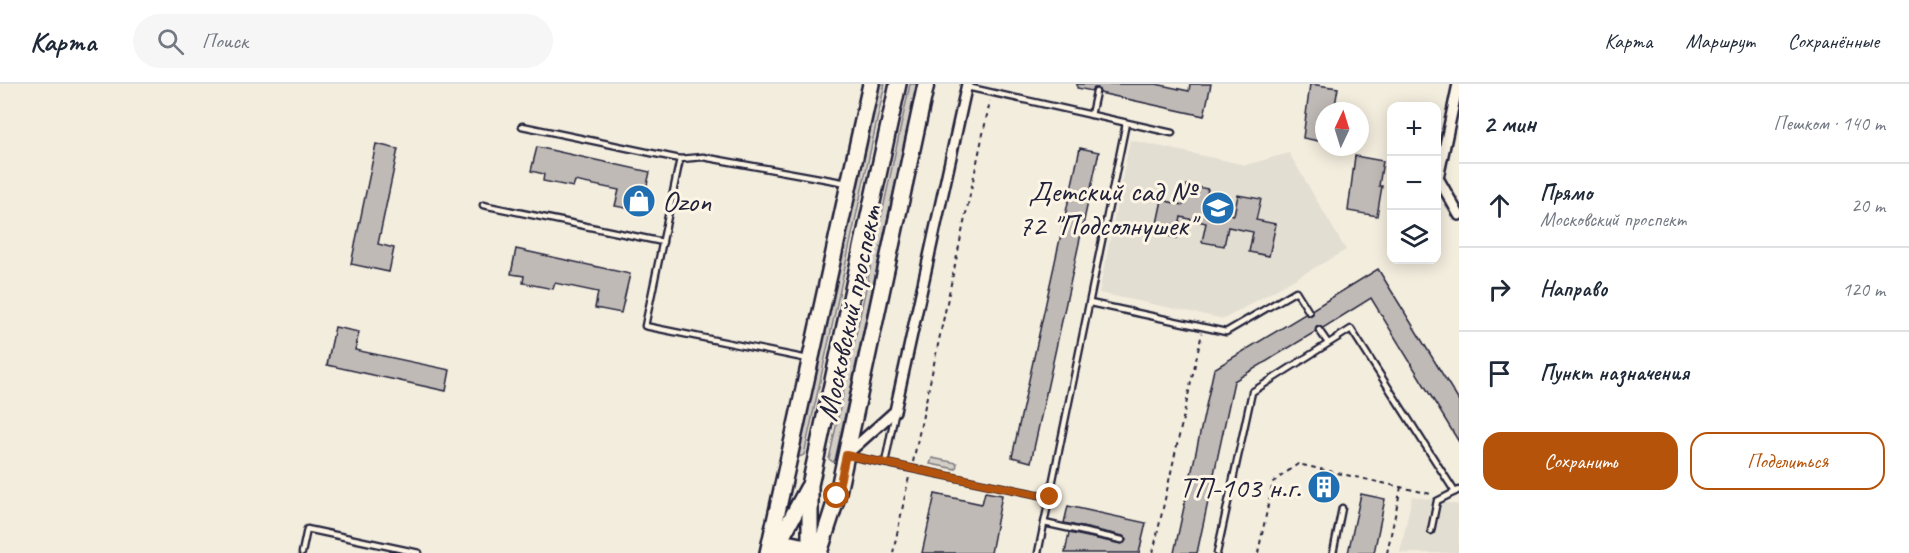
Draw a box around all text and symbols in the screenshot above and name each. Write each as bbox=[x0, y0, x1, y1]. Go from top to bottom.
search box bbox=[133, 14, 553, 68]
text: Карта bbox=[30, 24, 97, 59]
icon: search bbox=[154, 25, 187, 58]
text: Поиск bbox=[202, 27, 248, 55]
text: Карта bbox=[1604, 28, 1653, 54]
text: Маршрут bbox=[1686, 28, 1755, 54]
text: Сохранённые bbox=[1788, 28, 1879, 54]
north arrow bbox=[1315, 102, 1369, 156]
map controls bbox=[1387, 102, 1441, 264]
button: + bbox=[1387, 102, 1441, 156]
text: 2 мин bbox=[1483, 107, 1536, 140]
text: Пешком · 140 m bbox=[1773, 111, 1885, 136]
button: − bbox=[1387, 156, 1441, 210]
place label: Детский сад № 72 "Подсолнушек" bbox=[1018, 172, 1201, 244]
text: Прямо bbox=[1540, 179, 1592, 207]
place label: Ozon bbox=[662, 182, 712, 220]
shop icon: Ozon bbox=[621, 183, 657, 219]
icon: ahead bbox=[1483, 189, 1516, 222]
school or university icon: Детский сад № 72 "Подсолнушек" bbox=[1200, 190, 1236, 226]
text: 20 m bbox=[1851, 193, 1885, 218]
street label: Московский проспект bbox=[808, 200, 891, 424]
text: Московский проспект bbox=[1540, 207, 1686, 232]
button: layers bbox=[1387, 210, 1441, 264]
icon: right bbox=[1483, 273, 1516, 306]
text: Направо bbox=[1540, 275, 1607, 303]
text: 120 m bbox=[1842, 277, 1885, 302]
icon: arrive bbox=[1483, 357, 1516, 390]
text: Пункт назначения bbox=[1540, 359, 1689, 387]
button: Сохранить bbox=[1483, 432, 1678, 490]
button: Поделиться bbox=[1690, 432, 1885, 490]
place label: ТП-103 н.г. bbox=[1179, 468, 1301, 506]
building icon: ТП-103 н.г. bbox=[1306, 469, 1342, 505]
route start bbox=[823, 482, 849, 508]
route end bbox=[1036, 483, 1062, 509]

